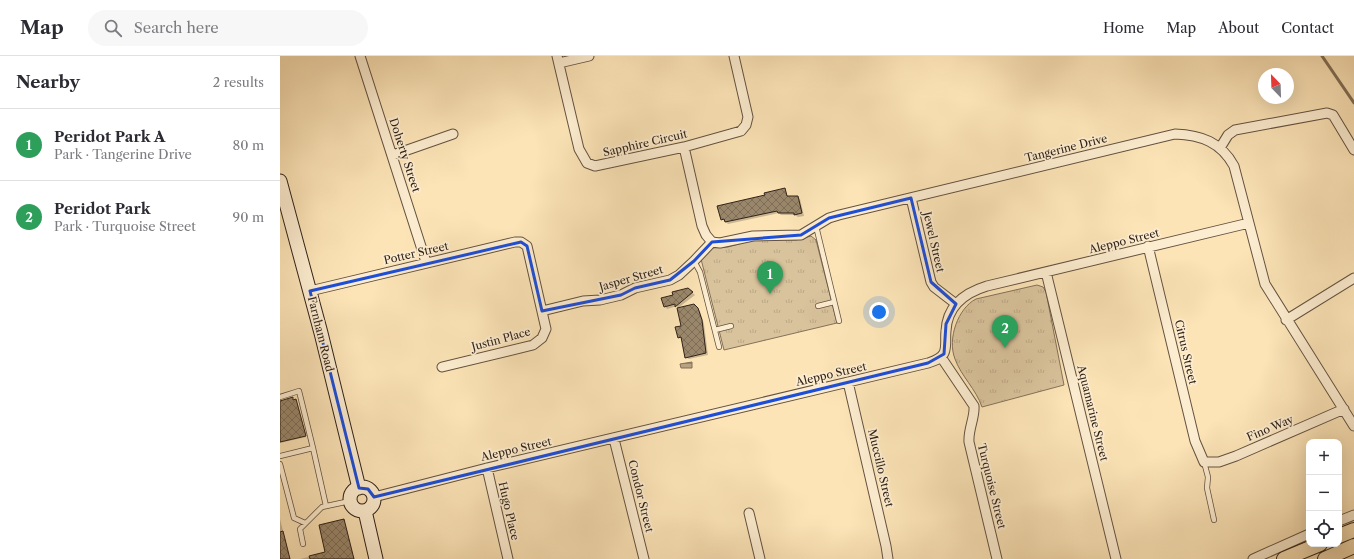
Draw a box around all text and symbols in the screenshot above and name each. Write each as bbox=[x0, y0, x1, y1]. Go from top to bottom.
search box bbox=[88, 10, 368, 46]
text: Map bbox=[20, 16, 64, 39]
icon: search bbox=[102, 17, 124, 39]
text: Search here bbox=[134, 18, 219, 37]
text: Home bbox=[1103, 19, 1144, 37]
text: Map bbox=[1166, 19, 1196, 37]
text: About bbox=[1218, 19, 1259, 37]
text: Contact bbox=[1281, 19, 1334, 37]
north arrow bbox=[1258, 68, 1294, 104]
text: Nearby bbox=[16, 72, 80, 92]
text: 2 results bbox=[213, 74, 264, 90]
street label: Doherty Street bbox=[386, 116, 424, 194]
text: Peridot Park A bbox=[54, 127, 165, 146]
street label: Sapphire Circuit bbox=[602, 127, 688, 159]
street label: Tangerine Drive bbox=[1023, 131, 1109, 165]
text: 1 bbox=[26, 137, 32, 153]
text: 80 m bbox=[232, 137, 264, 153]
text: Park · Tangerine Drive bbox=[54, 146, 192, 162]
text: Peridot Park bbox=[54, 199, 151, 218]
street label: Jewel Street bbox=[920, 208, 948, 274]
text: 2 bbox=[25, 209, 33, 225]
text: 90 m bbox=[233, 209, 264, 225]
text: Park · Turquoise Street bbox=[54, 218, 196, 234]
street label: Aleppo Street bbox=[1086, 225, 1161, 257]
street label: Potter Street bbox=[382, 239, 450, 267]
pin: 1 bbox=[757, 261, 783, 294]
street label: Jasper Street bbox=[596, 262, 665, 294]
street label: Farnham Road bbox=[305, 295, 337, 373]
your location bbox=[869, 302, 889, 322]
pin: 2 bbox=[992, 315, 1018, 348]
street label: Citrus Street bbox=[1172, 318, 1200, 386]
street label: Justin Place bbox=[468, 324, 532, 354]
street label: Aleppo Street bbox=[793, 359, 868, 389]
street label: Aquamarine Street bbox=[1074, 363, 1112, 463]
street label: Fino Way bbox=[1245, 412, 1296, 444]
street label: Muccillo Street bbox=[865, 427, 897, 509]
street label: Aleppo Street bbox=[478, 434, 553, 464]
map controls bbox=[1306, 439, 1342, 547]
button: + bbox=[1306, 439, 1342, 475]
street label: Turquoise Street bbox=[975, 442, 1009, 530]
street label: Condor Street bbox=[625, 458, 657, 534]
button: − bbox=[1306, 475, 1342, 511]
street label: Hugo Place bbox=[495, 480, 523, 542]
button: locate bbox=[1306, 511, 1342, 547]

